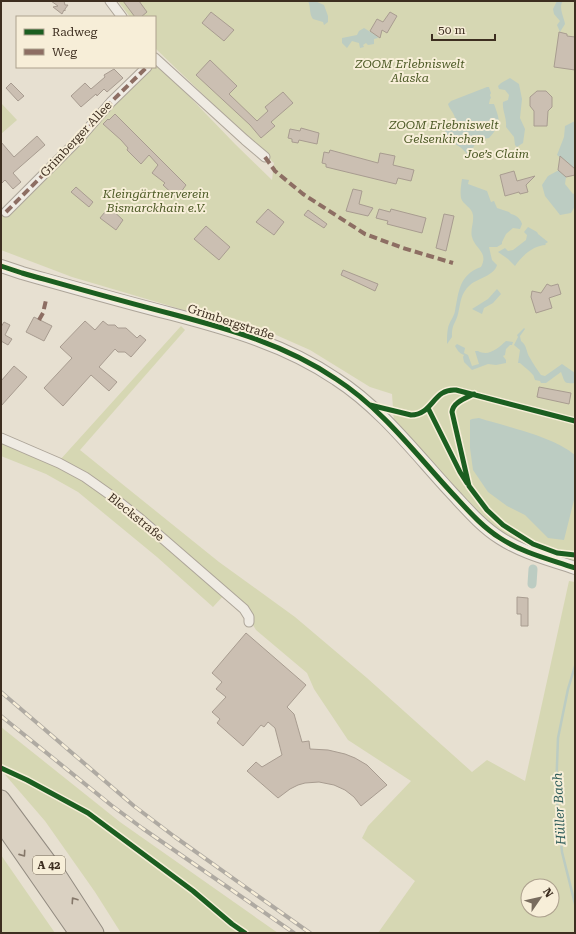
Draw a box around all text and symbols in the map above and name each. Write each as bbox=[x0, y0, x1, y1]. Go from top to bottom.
legend bbox=[16, 16, 156, 68]
scale bar bbox=[432, 16, 495, 42]
text: 50 m bbox=[438, 23, 465, 37]
text: Radweg bbox=[52, 25, 98, 39]
text: Weg bbox=[52, 45, 77, 59]
park label: ZOOM Erlebniswelt Alaska bbox=[354, 57, 465, 85]
street label: Grimberger Allee bbox=[37, 98, 115, 180]
park label: ZOOM Erlebniswelt Gelsenkirchen bbox=[388, 118, 499, 146]
park label: Joe’s Claim bbox=[464, 147, 529, 161]
park label: Kleingärtnerverein Bismarckhain e.V. bbox=[102, 187, 209, 215]
street label: Grimbergstraße bbox=[186, 301, 277, 343]
street label: Bleckstraße bbox=[105, 490, 167, 544]
water label: Hüller Bach bbox=[550, 772, 568, 847]
one-way arrow bbox=[18, 850, 25, 857]
road number: A 42 bbox=[33, 856, 65, 874]
north arrow bbox=[520, 878, 560, 918]
text: N bbox=[540, 886, 556, 900]
one-way arrow bbox=[72, 898, 79, 905]

